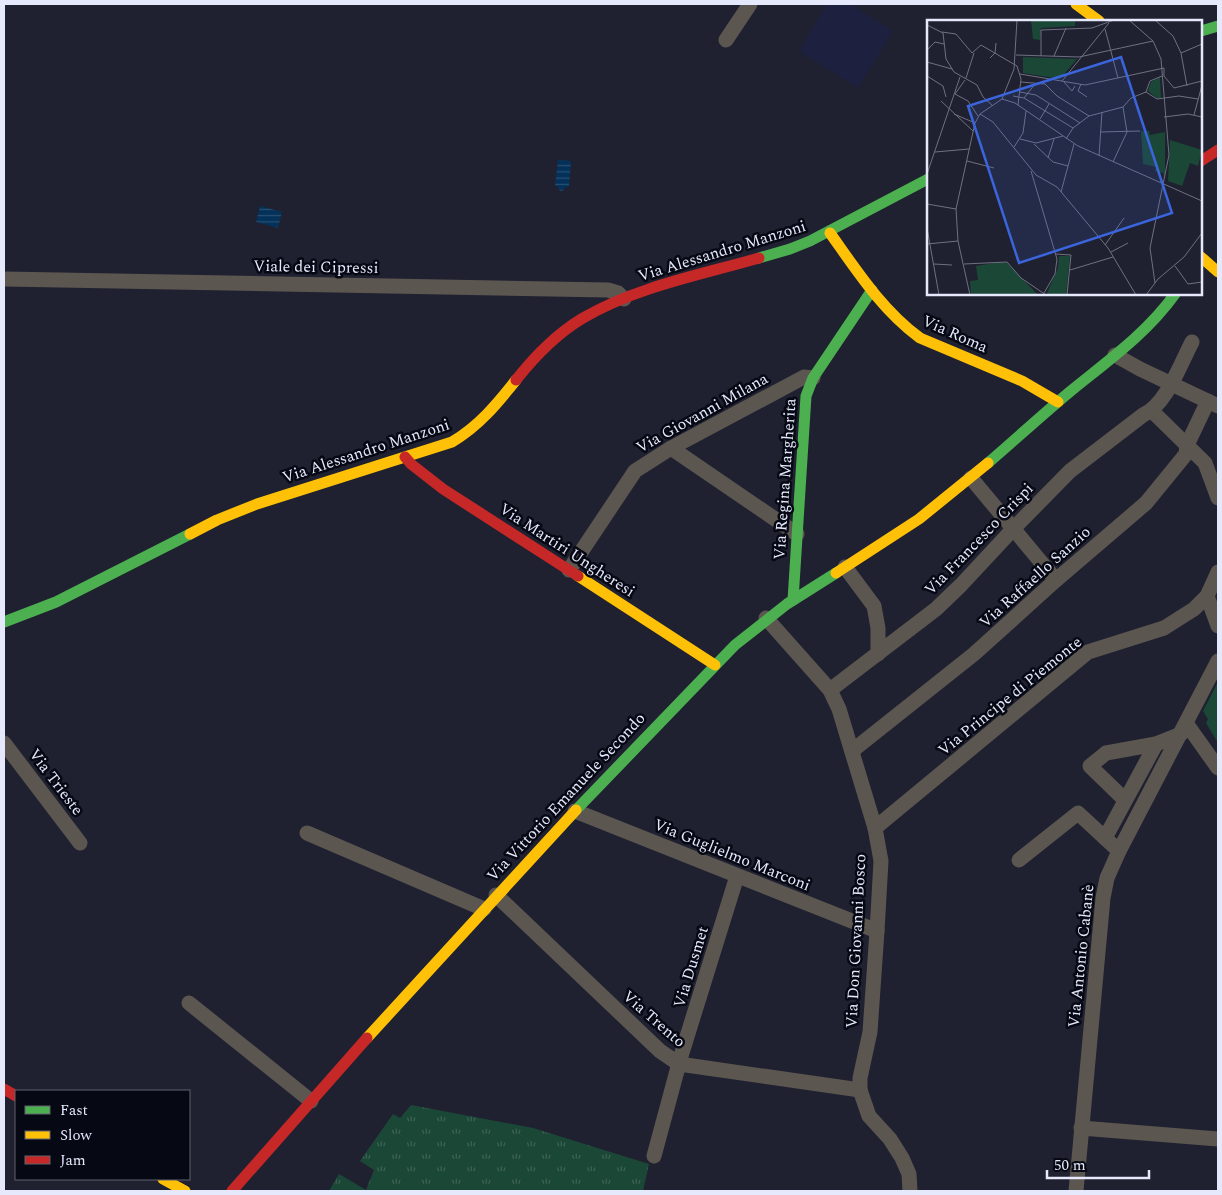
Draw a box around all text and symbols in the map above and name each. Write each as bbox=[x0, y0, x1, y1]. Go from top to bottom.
inset map bbox=[927, 20, 1202, 295]
street label: Via Alessandro Manzoni bbox=[635, 214, 809, 288]
street label: Viale dei Cipressi bbox=[253, 254, 379, 280]
street label: Via Roma bbox=[918, 309, 992, 359]
street label: Via Giovanni Milana bbox=[632, 367, 773, 459]
street label: Via Regina Margherita bbox=[767, 397, 803, 561]
street label: Via Alessandro Manzoni bbox=[279, 413, 453, 489]
street label: Via Francesco Crispi bbox=[919, 477, 1039, 601]
street label: Via Martiri Ungheresi bbox=[494, 497, 640, 603]
street label: Via Raffaello Sanzio bbox=[974, 520, 1096, 634]
street label: Via Principe di Piemonte bbox=[933, 630, 1087, 762]
street label: Via Vittorio Emanuele Secondo bbox=[481, 707, 651, 887]
street label: Via Trieste bbox=[23, 744, 89, 820]
street label: Via Guglielmo Marconi bbox=[650, 813, 814, 897]
street label: Via Don Giovanni Bosco bbox=[839, 853, 873, 1029]
street label: Via Antonio Cabanè bbox=[1062, 883, 1100, 1029]
street label: Via Dusmet bbox=[667, 923, 715, 1011]
street label: Via Trento bbox=[617, 985, 691, 1053]
legend bbox=[15, 1090, 190, 1180]
text: Fast bbox=[60, 1099, 88, 1122]
text: Slow bbox=[60, 1124, 92, 1147]
scale bar bbox=[1047, 1148, 1150, 1180]
text: Jam bbox=[60, 1149, 86, 1172]
text: 50 m bbox=[1054, 1154, 1086, 1177]

